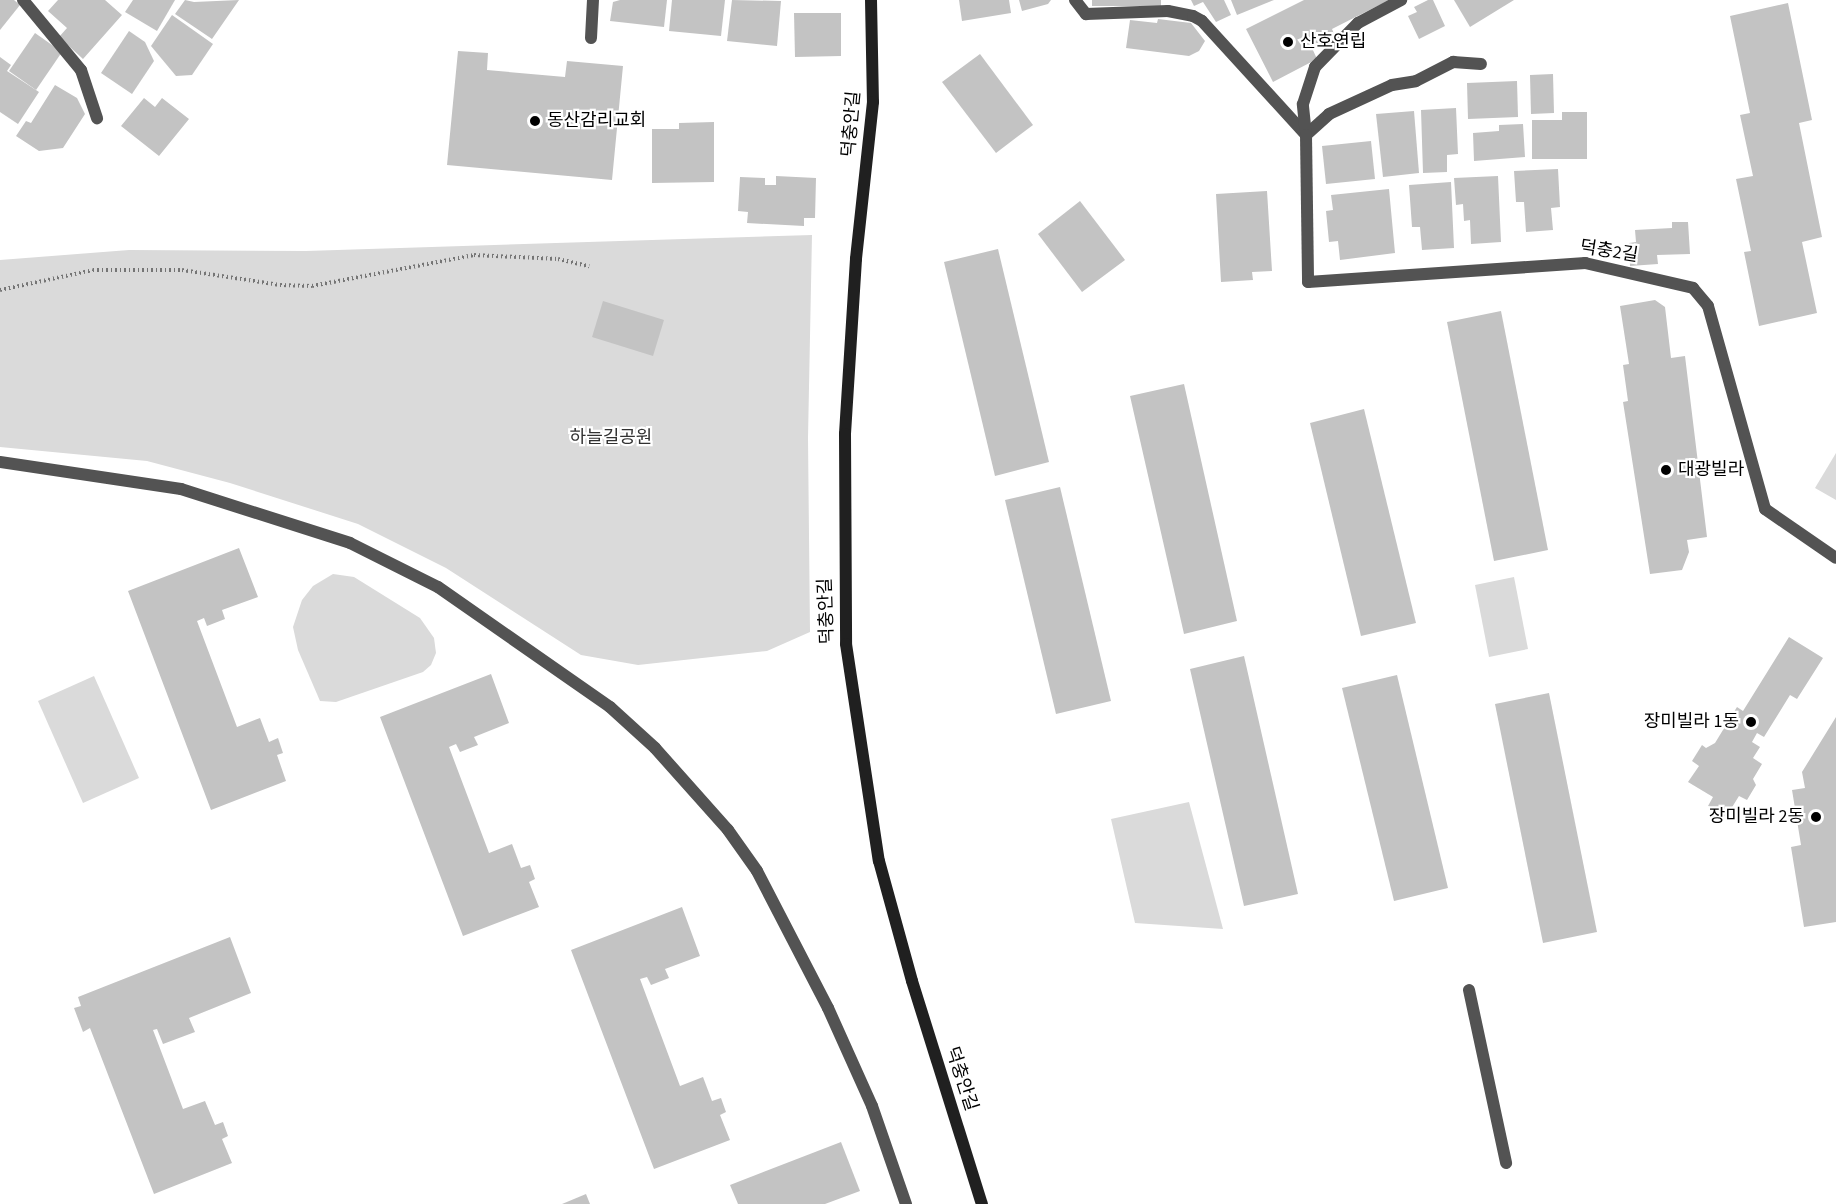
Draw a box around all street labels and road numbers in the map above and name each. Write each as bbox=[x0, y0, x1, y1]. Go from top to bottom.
street label: 덕충안길 bbox=[838, 90, 866, 158]
street label: 덕충2길 bbox=[1578, 237, 1640, 267]
street label: 덕충안길 bbox=[815, 578, 839, 644]
street label: 덕충안길 bbox=[940, 1044, 982, 1114]

